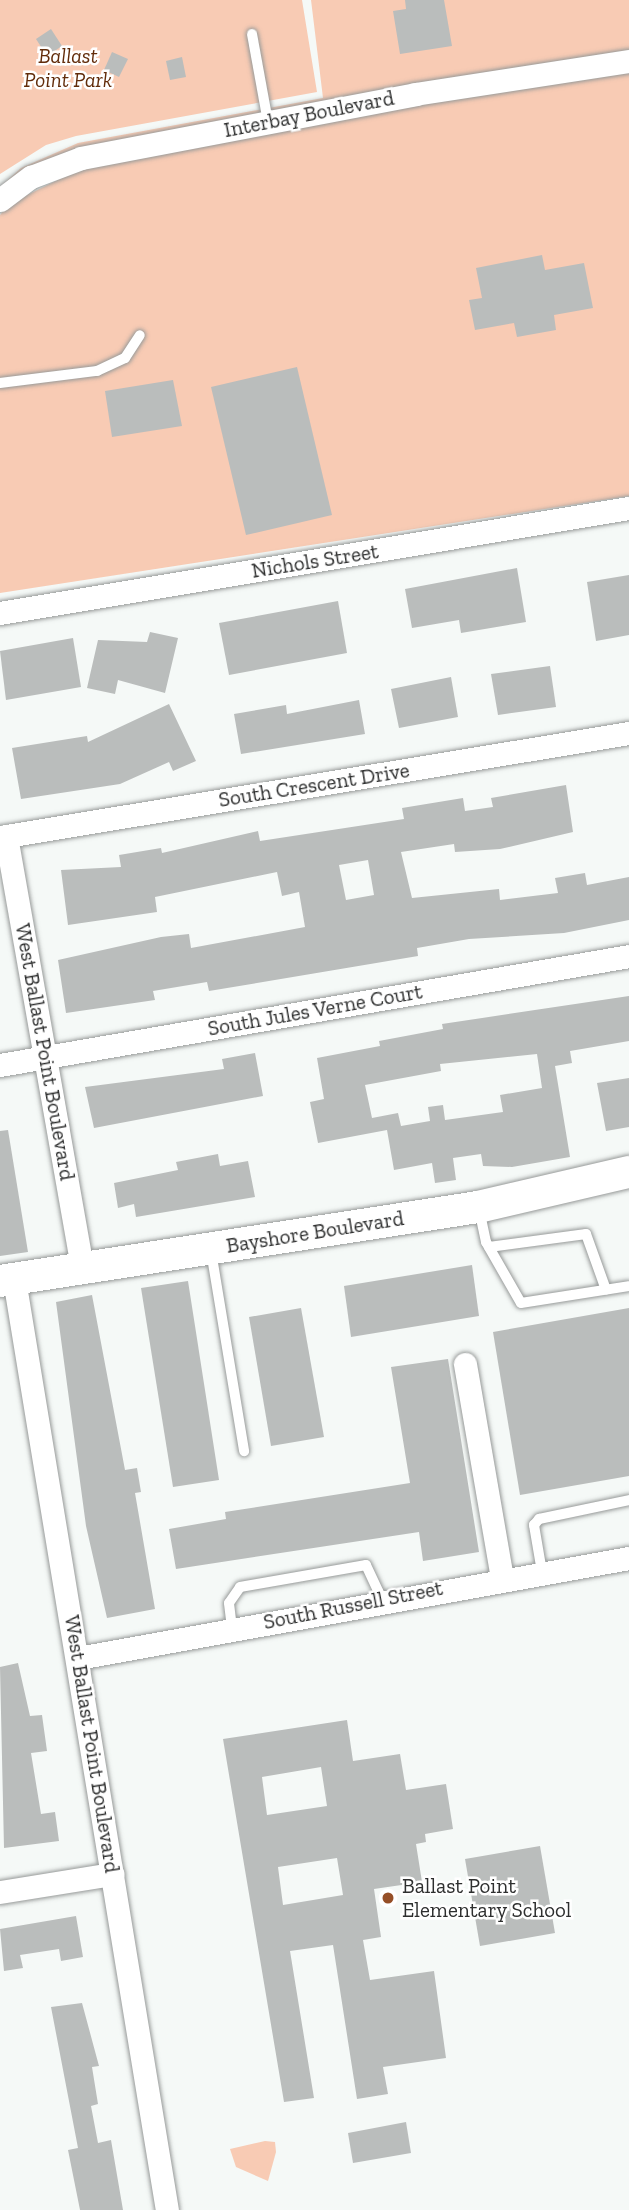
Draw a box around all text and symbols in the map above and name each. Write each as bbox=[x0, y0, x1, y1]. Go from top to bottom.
park label: Ballast Point Park bbox=[24, 43, 112, 93]
street label: Interbay Boulevard bbox=[222, 85, 396, 143]
street label: Nichols Street bbox=[250, 539, 380, 583]
street label: South Crescent Drive bbox=[217, 757, 411, 813]
street label: West Ballast Point Boulevard bbox=[10, 922, 80, 1182]
street label: South Jules Verne Court bbox=[205, 979, 425, 1041]
street label: Bayshore Boulevard bbox=[224, 1206, 406, 1258]
street label: South Russell Street bbox=[261, 1575, 445, 1635]
street label: West Ballast Point Boulevard bbox=[59, 1613, 125, 1875]
place label: Ballast Point Elementary School bbox=[402, 1873, 572, 1923]
marker: Ballast Point Elementary School bbox=[380, 1890, 396, 1906]

